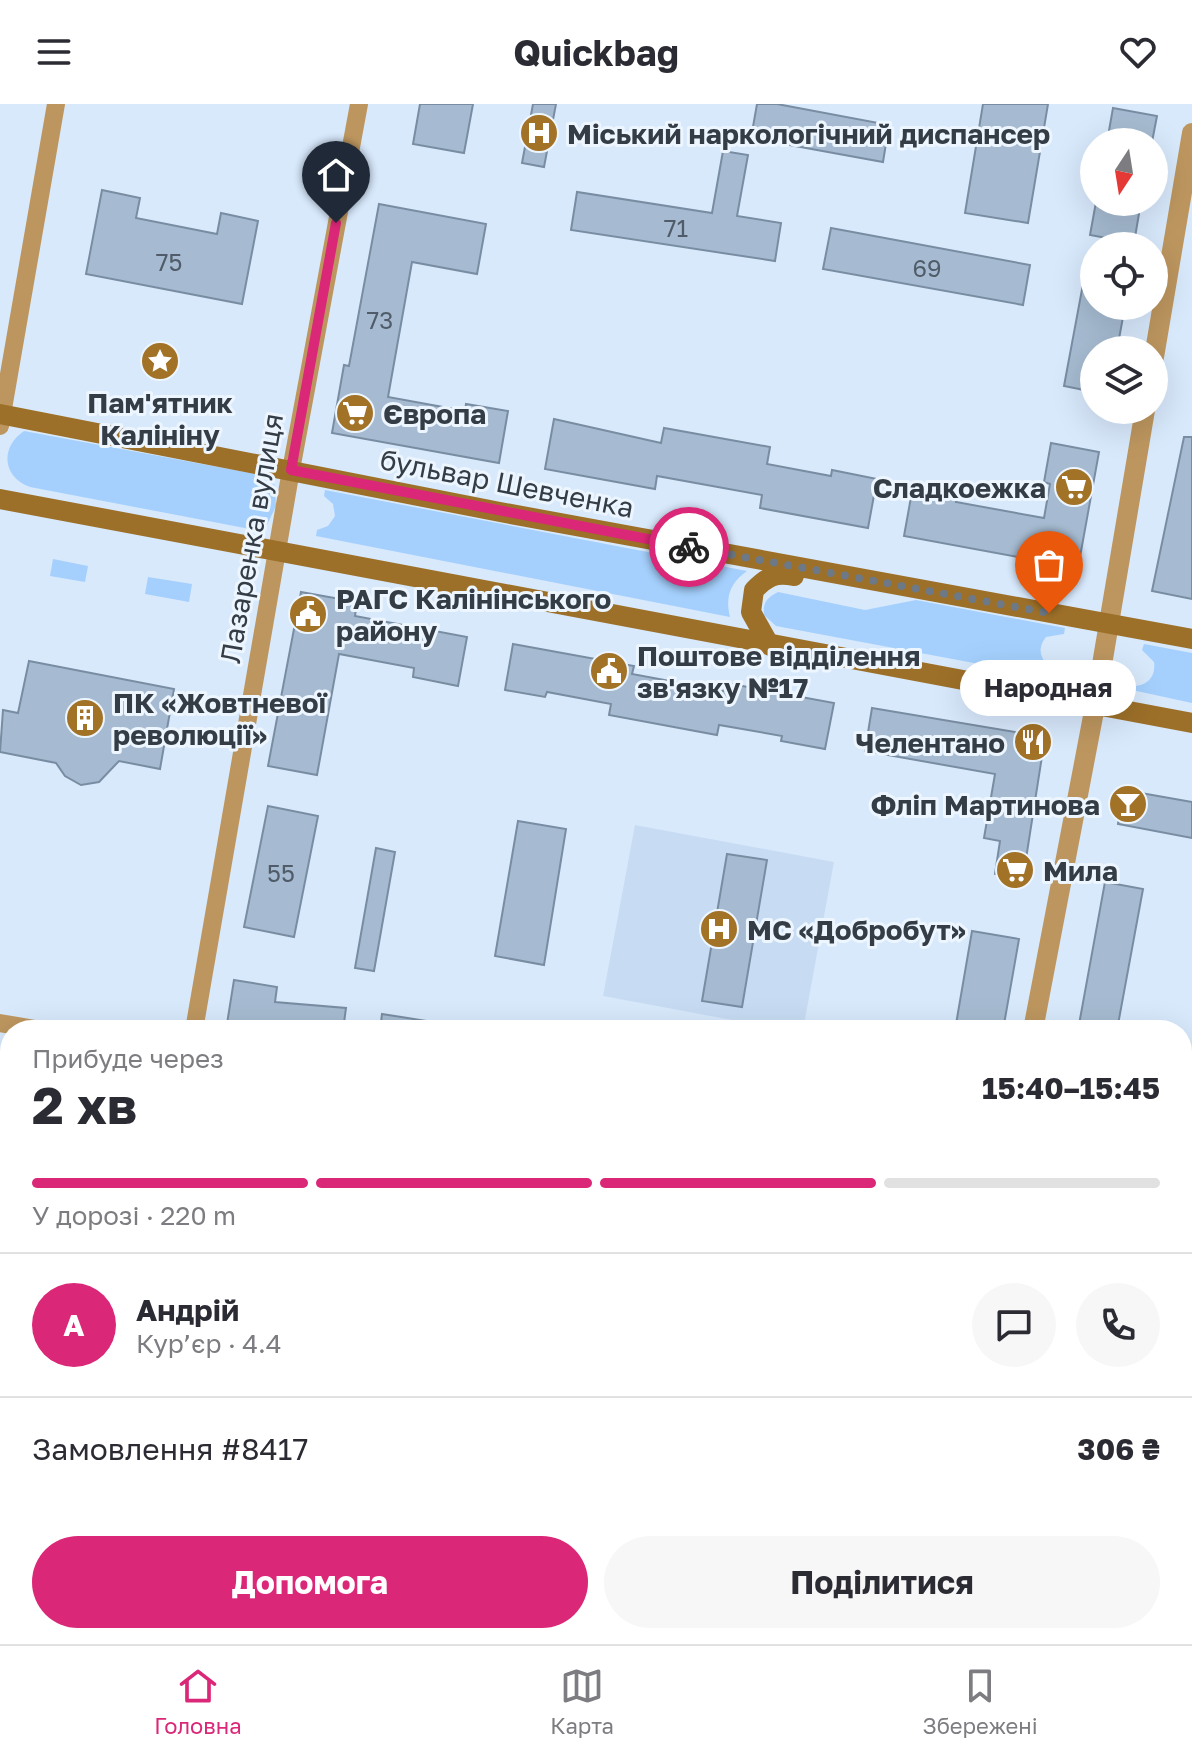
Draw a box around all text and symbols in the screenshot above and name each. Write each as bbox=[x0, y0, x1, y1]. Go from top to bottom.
icon: menu bbox=[32, 30, 76, 74]
icon: heart bbox=[1116, 30, 1160, 74]
text: Quickbag bbox=[513, 31, 679, 74]
hospital icon: Міський наркологічний диспансер bbox=[518, 112, 560, 154]
place label: Міський наркологічний диспансер bbox=[567, 117, 1050, 150]
north arrow bbox=[1080, 128, 1168, 216]
map controls bbox=[1080, 128, 1168, 424]
pin bbox=[302, 141, 370, 223]
icon: home bbox=[314, 153, 358, 197]
house number: 71 bbox=[664, 213, 688, 242]
button: locate bbox=[1080, 232, 1168, 320]
house number: 75 bbox=[156, 247, 182, 276]
house number: 69 bbox=[912, 253, 942, 282]
house number: 73 bbox=[367, 305, 393, 334]
button: layers bbox=[1080, 336, 1168, 424]
place icon: Пам'ятник Калініну bbox=[139, 340, 181, 382]
place label: Пам'ятник Калініну bbox=[87, 386, 233, 451]
supermarket icon: Європа bbox=[334, 392, 376, 434]
place label: Європа bbox=[383, 397, 486, 430]
street label: Лазаренка вулиця bbox=[213, 411, 289, 665]
street label: бульвар Шевченка bbox=[377, 442, 637, 524]
supermarket icon: Сладкоежка bbox=[1053, 466, 1095, 508]
place label: Сладкоежка bbox=[873, 471, 1046, 504]
courier bbox=[649, 507, 729, 587]
icon: bike bbox=[667, 525, 711, 569]
pin bbox=[1015, 531, 1083, 613]
icon: bag bbox=[1027, 543, 1071, 587]
place label: РАГС Калінінського району bbox=[336, 582, 611, 647]
public building icon: РАГС Калінінського району bbox=[287, 593, 329, 635]
place label: Поштове відділення зв'язку №17 bbox=[637, 639, 920, 704]
public building icon: Поштове відділення зв'язку №17 bbox=[588, 650, 630, 692]
callout: Народная bbox=[961, 661, 1137, 717]
text: Народная bbox=[984, 672, 1112, 703]
place label: ПК «Жовтневої революції» bbox=[113, 686, 329, 751]
building icon: ПК «Жовтневої революції» bbox=[64, 697, 106, 739]
restaurant icon: Челентано bbox=[1012, 721, 1054, 763]
place label: Челентано bbox=[855, 726, 1005, 759]
bar icon: Фліп Мартинова bbox=[1107, 783, 1149, 825]
place label: Фліп Мартинова bbox=[870, 788, 1100, 821]
supermarket icon: Мила bbox=[994, 849, 1036, 891]
place label: Мила bbox=[1043, 854, 1118, 887]
house number: 55 bbox=[267, 858, 295, 887]
hospital icon: МС «Добробут» bbox=[698, 908, 740, 950]
place label: МС «Добробут» bbox=[747, 913, 966, 946]
text: Прибуде через bbox=[32, 1043, 224, 1074]
text: 15:40–15:45 bbox=[982, 1070, 1160, 1106]
text: 2 хв bbox=[32, 1073, 137, 1135]
text: У дорозі · 220 m bbox=[32, 1200, 236, 1231]
button: chat bbox=[972, 1283, 1056, 1367]
button: phone bbox=[1076, 1283, 1160, 1367]
text: Андрій bbox=[136, 1292, 239, 1328]
text: А bbox=[63, 1307, 85, 1343]
text: Кур’єр · 4.4 bbox=[136, 1328, 282, 1359]
text: Замовлення #8417 bbox=[32, 1431, 308, 1467]
text: 306 ₴ bbox=[1077, 1431, 1160, 1467]
button: Допомога bbox=[32, 1536, 588, 1628]
button: Поділитися bbox=[604, 1536, 1160, 1628]
tab: Головна bbox=[154, 1664, 242, 1739]
tab: Карта bbox=[550, 1664, 614, 1739]
tab: Збережені bbox=[923, 1664, 1038, 1739]

